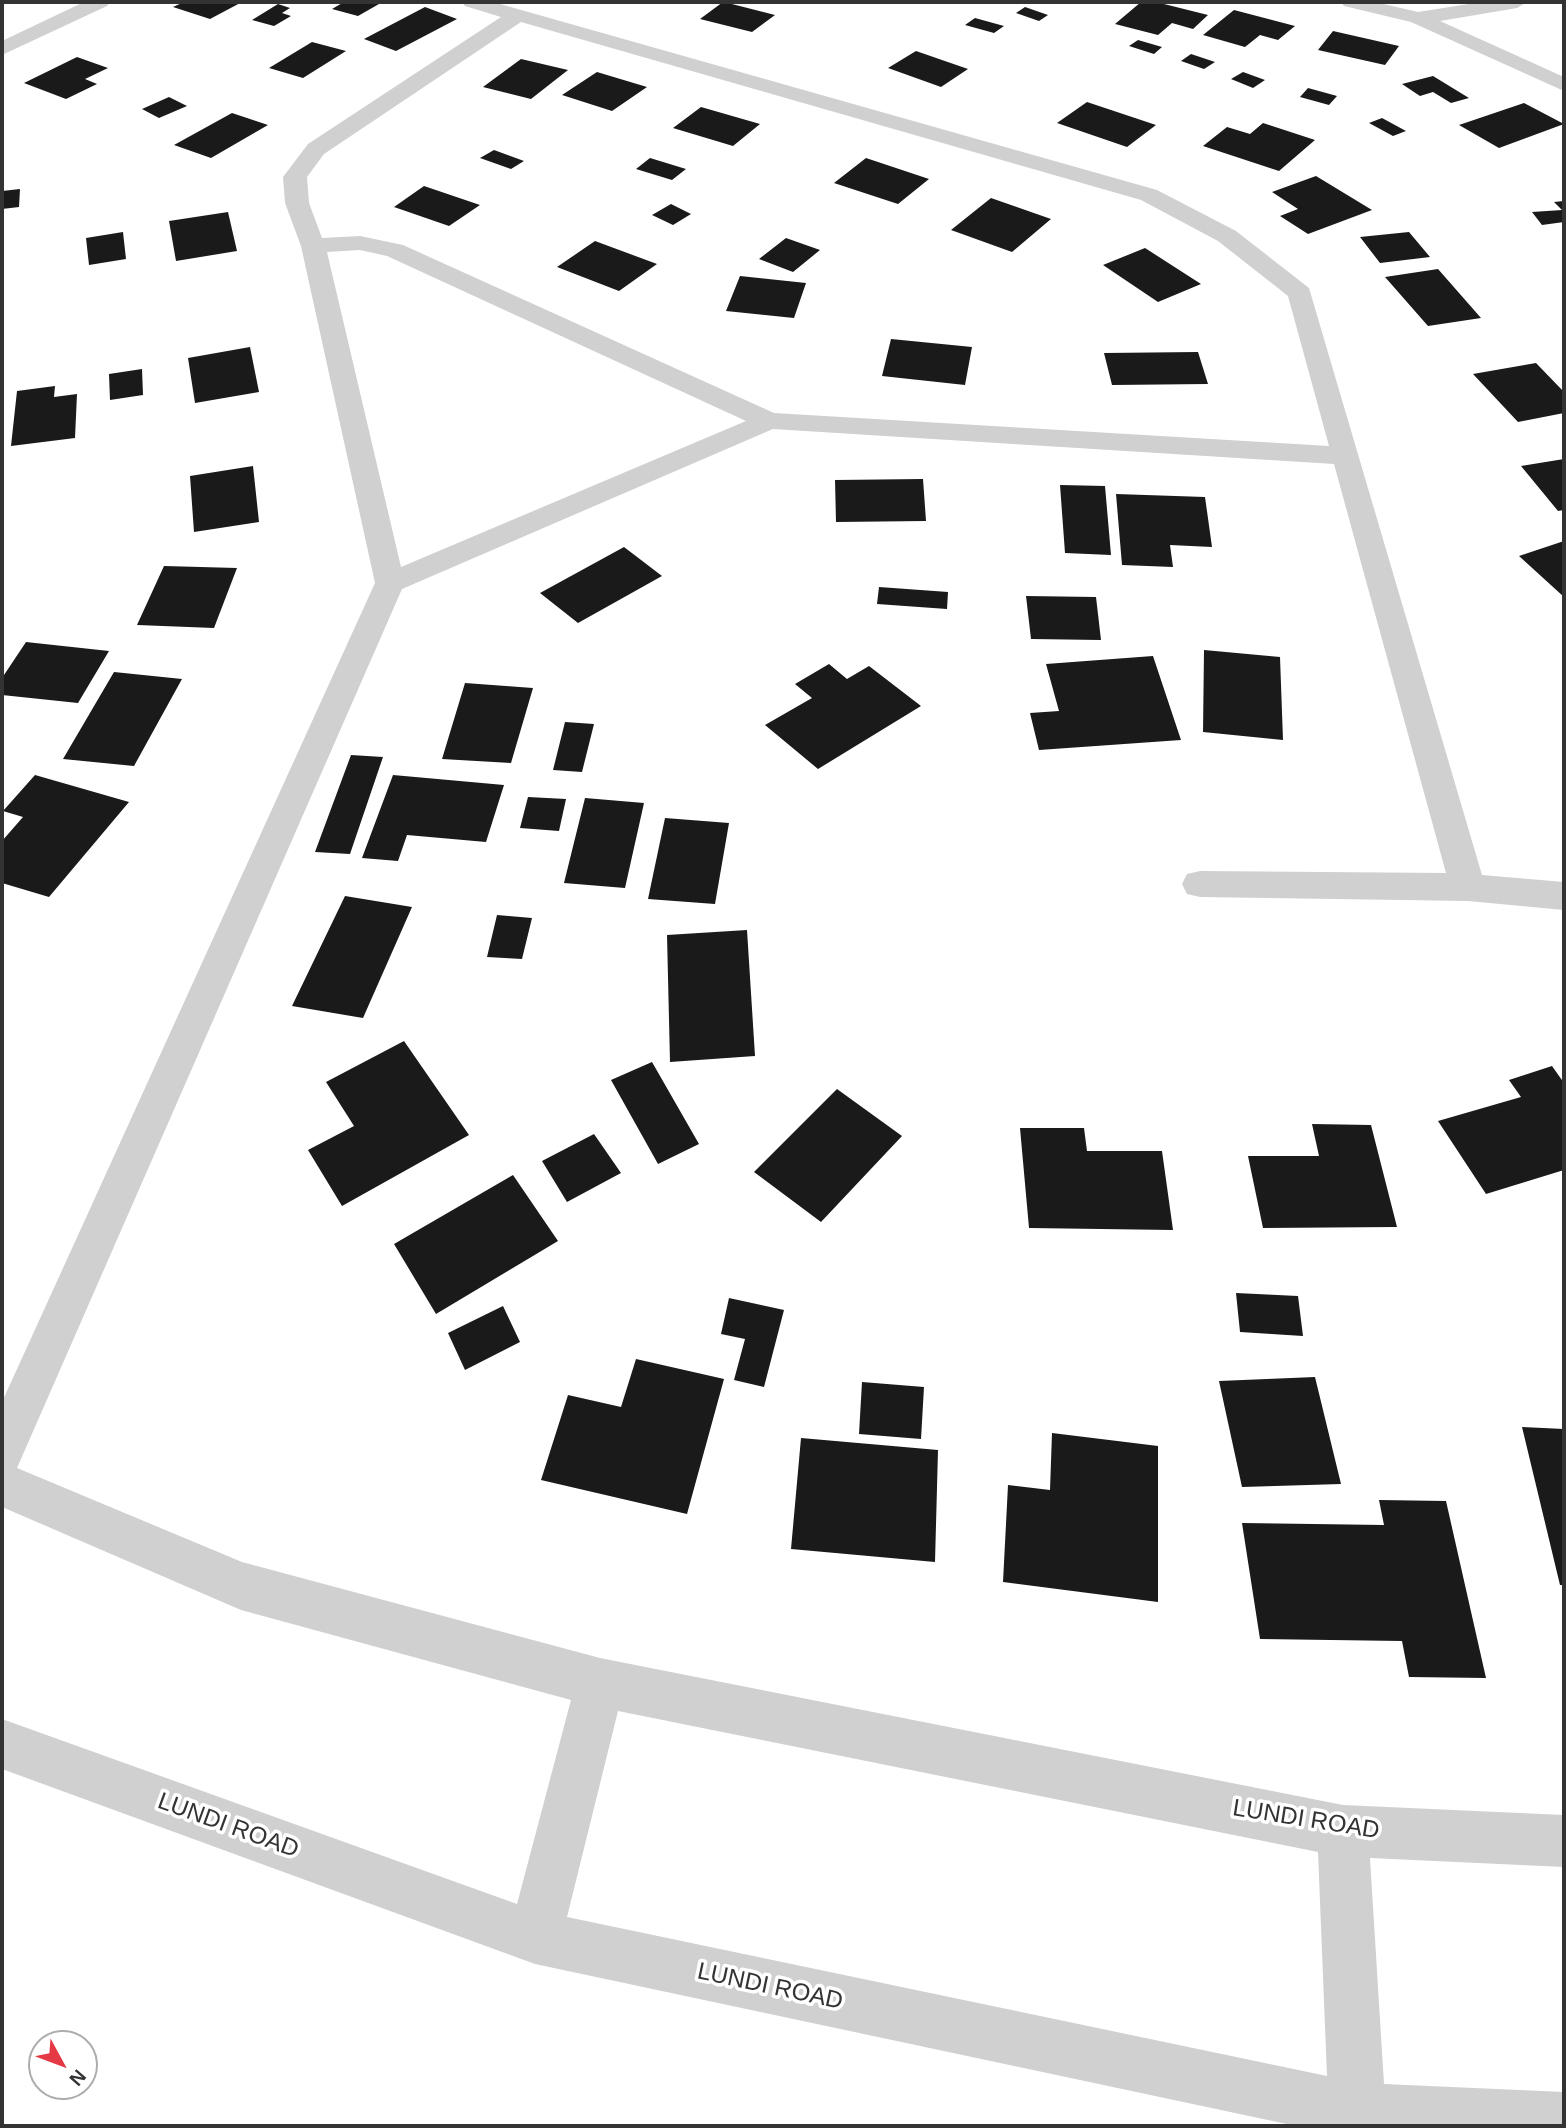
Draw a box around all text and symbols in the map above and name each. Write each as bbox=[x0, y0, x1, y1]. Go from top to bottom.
street label: LUNDI ROAD bbox=[154, 1787, 302, 1865]
street label: LUNDI ROAD bbox=[1231, 1794, 1381, 1846]
street label: LUNDI ROAD bbox=[695, 1958, 845, 2016]
north arrow bbox=[28, 2030, 98, 2100]
text: N bbox=[65, 2066, 90, 2090]

